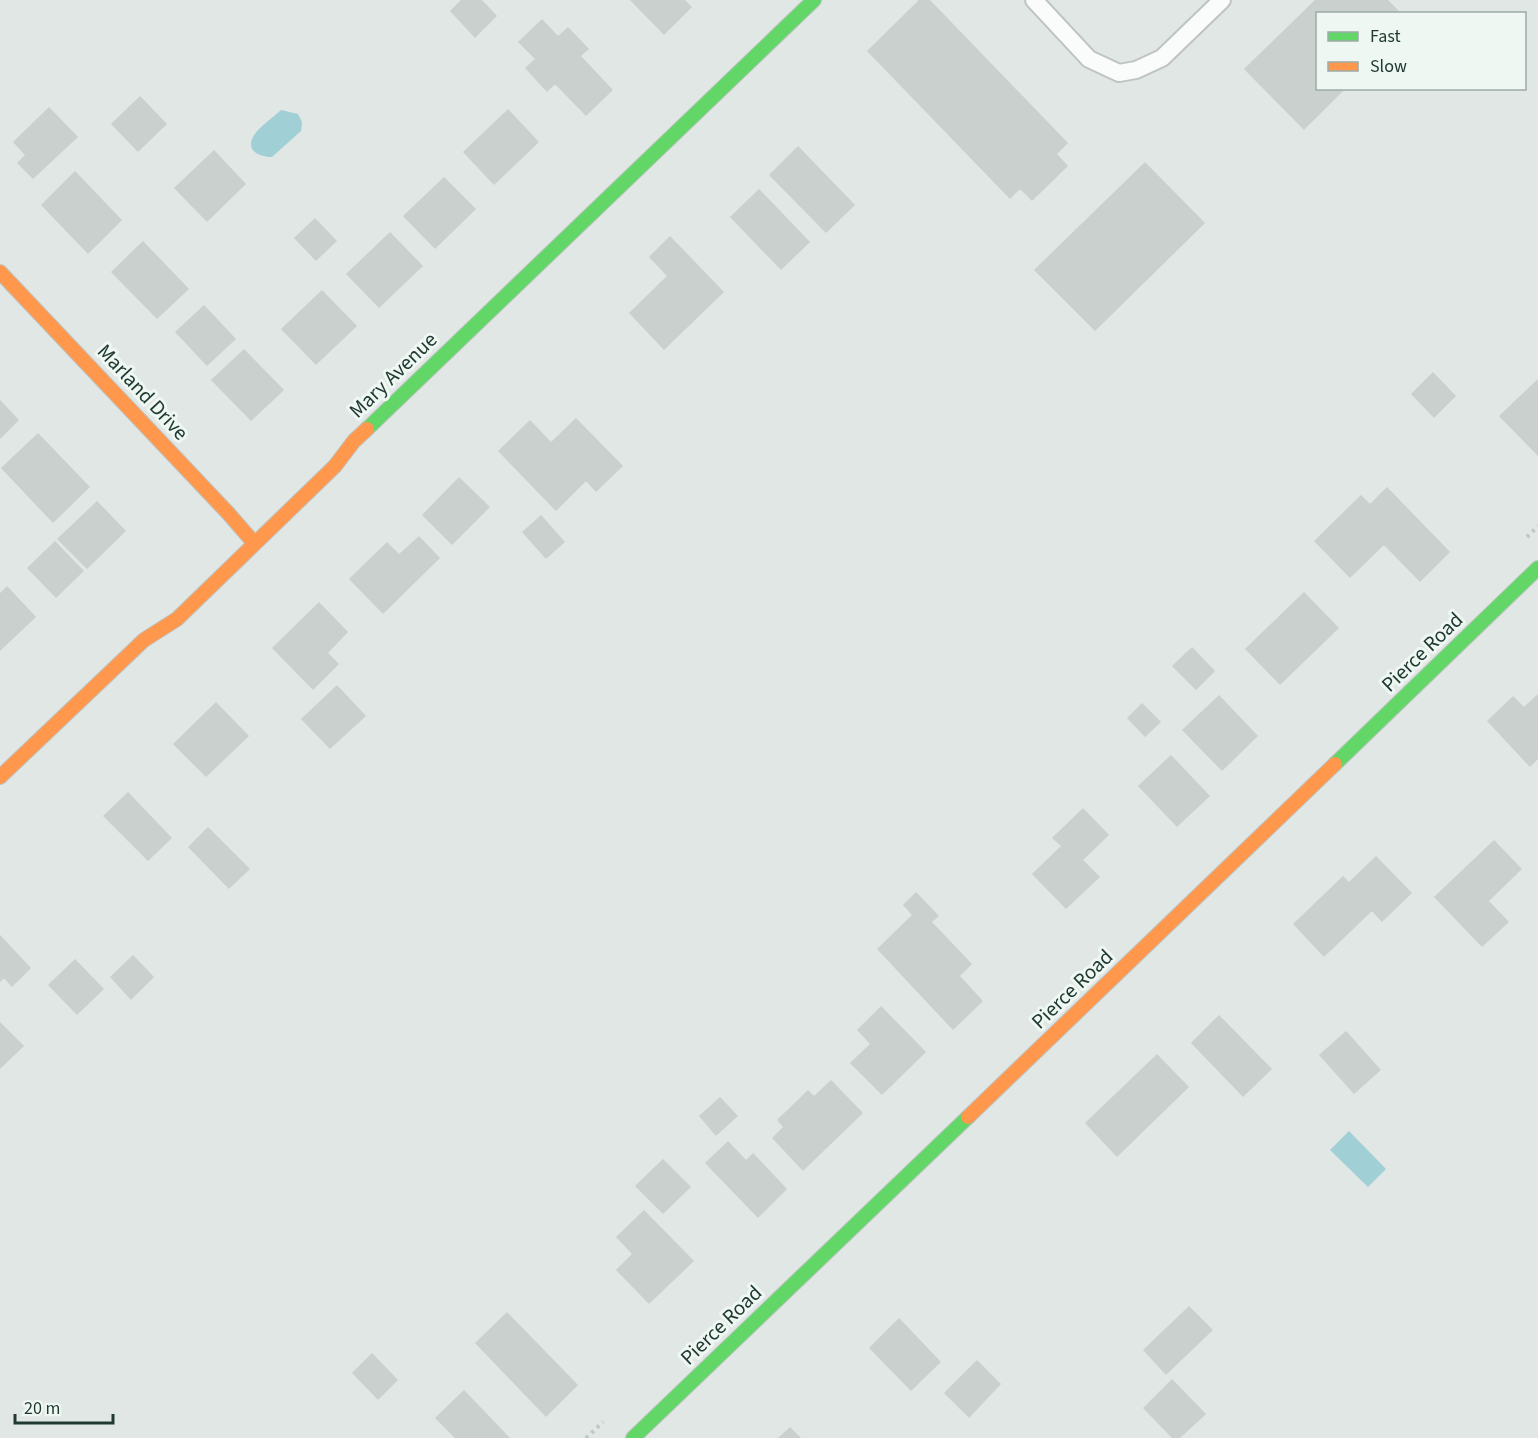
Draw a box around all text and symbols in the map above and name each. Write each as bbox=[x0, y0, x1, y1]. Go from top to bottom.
legend bbox=[1316, 12, 1526, 90]
text: Fast bbox=[1370, 24, 1401, 49]
text: Slow bbox=[1370, 54, 1407, 79]
street label: Mary Avenue bbox=[342, 325, 444, 425]
street label: Marland Drive bbox=[90, 337, 196, 447]
street label: Pierce Road bbox=[1374, 605, 1470, 699]
street label: Pierce Road bbox=[1024, 942, 1120, 1036]
street label: Pierce Road bbox=[673, 1278, 769, 1372]
scale bar bbox=[15, 1387, 112, 1425]
text: 20 m bbox=[24, 1396, 60, 1421]

